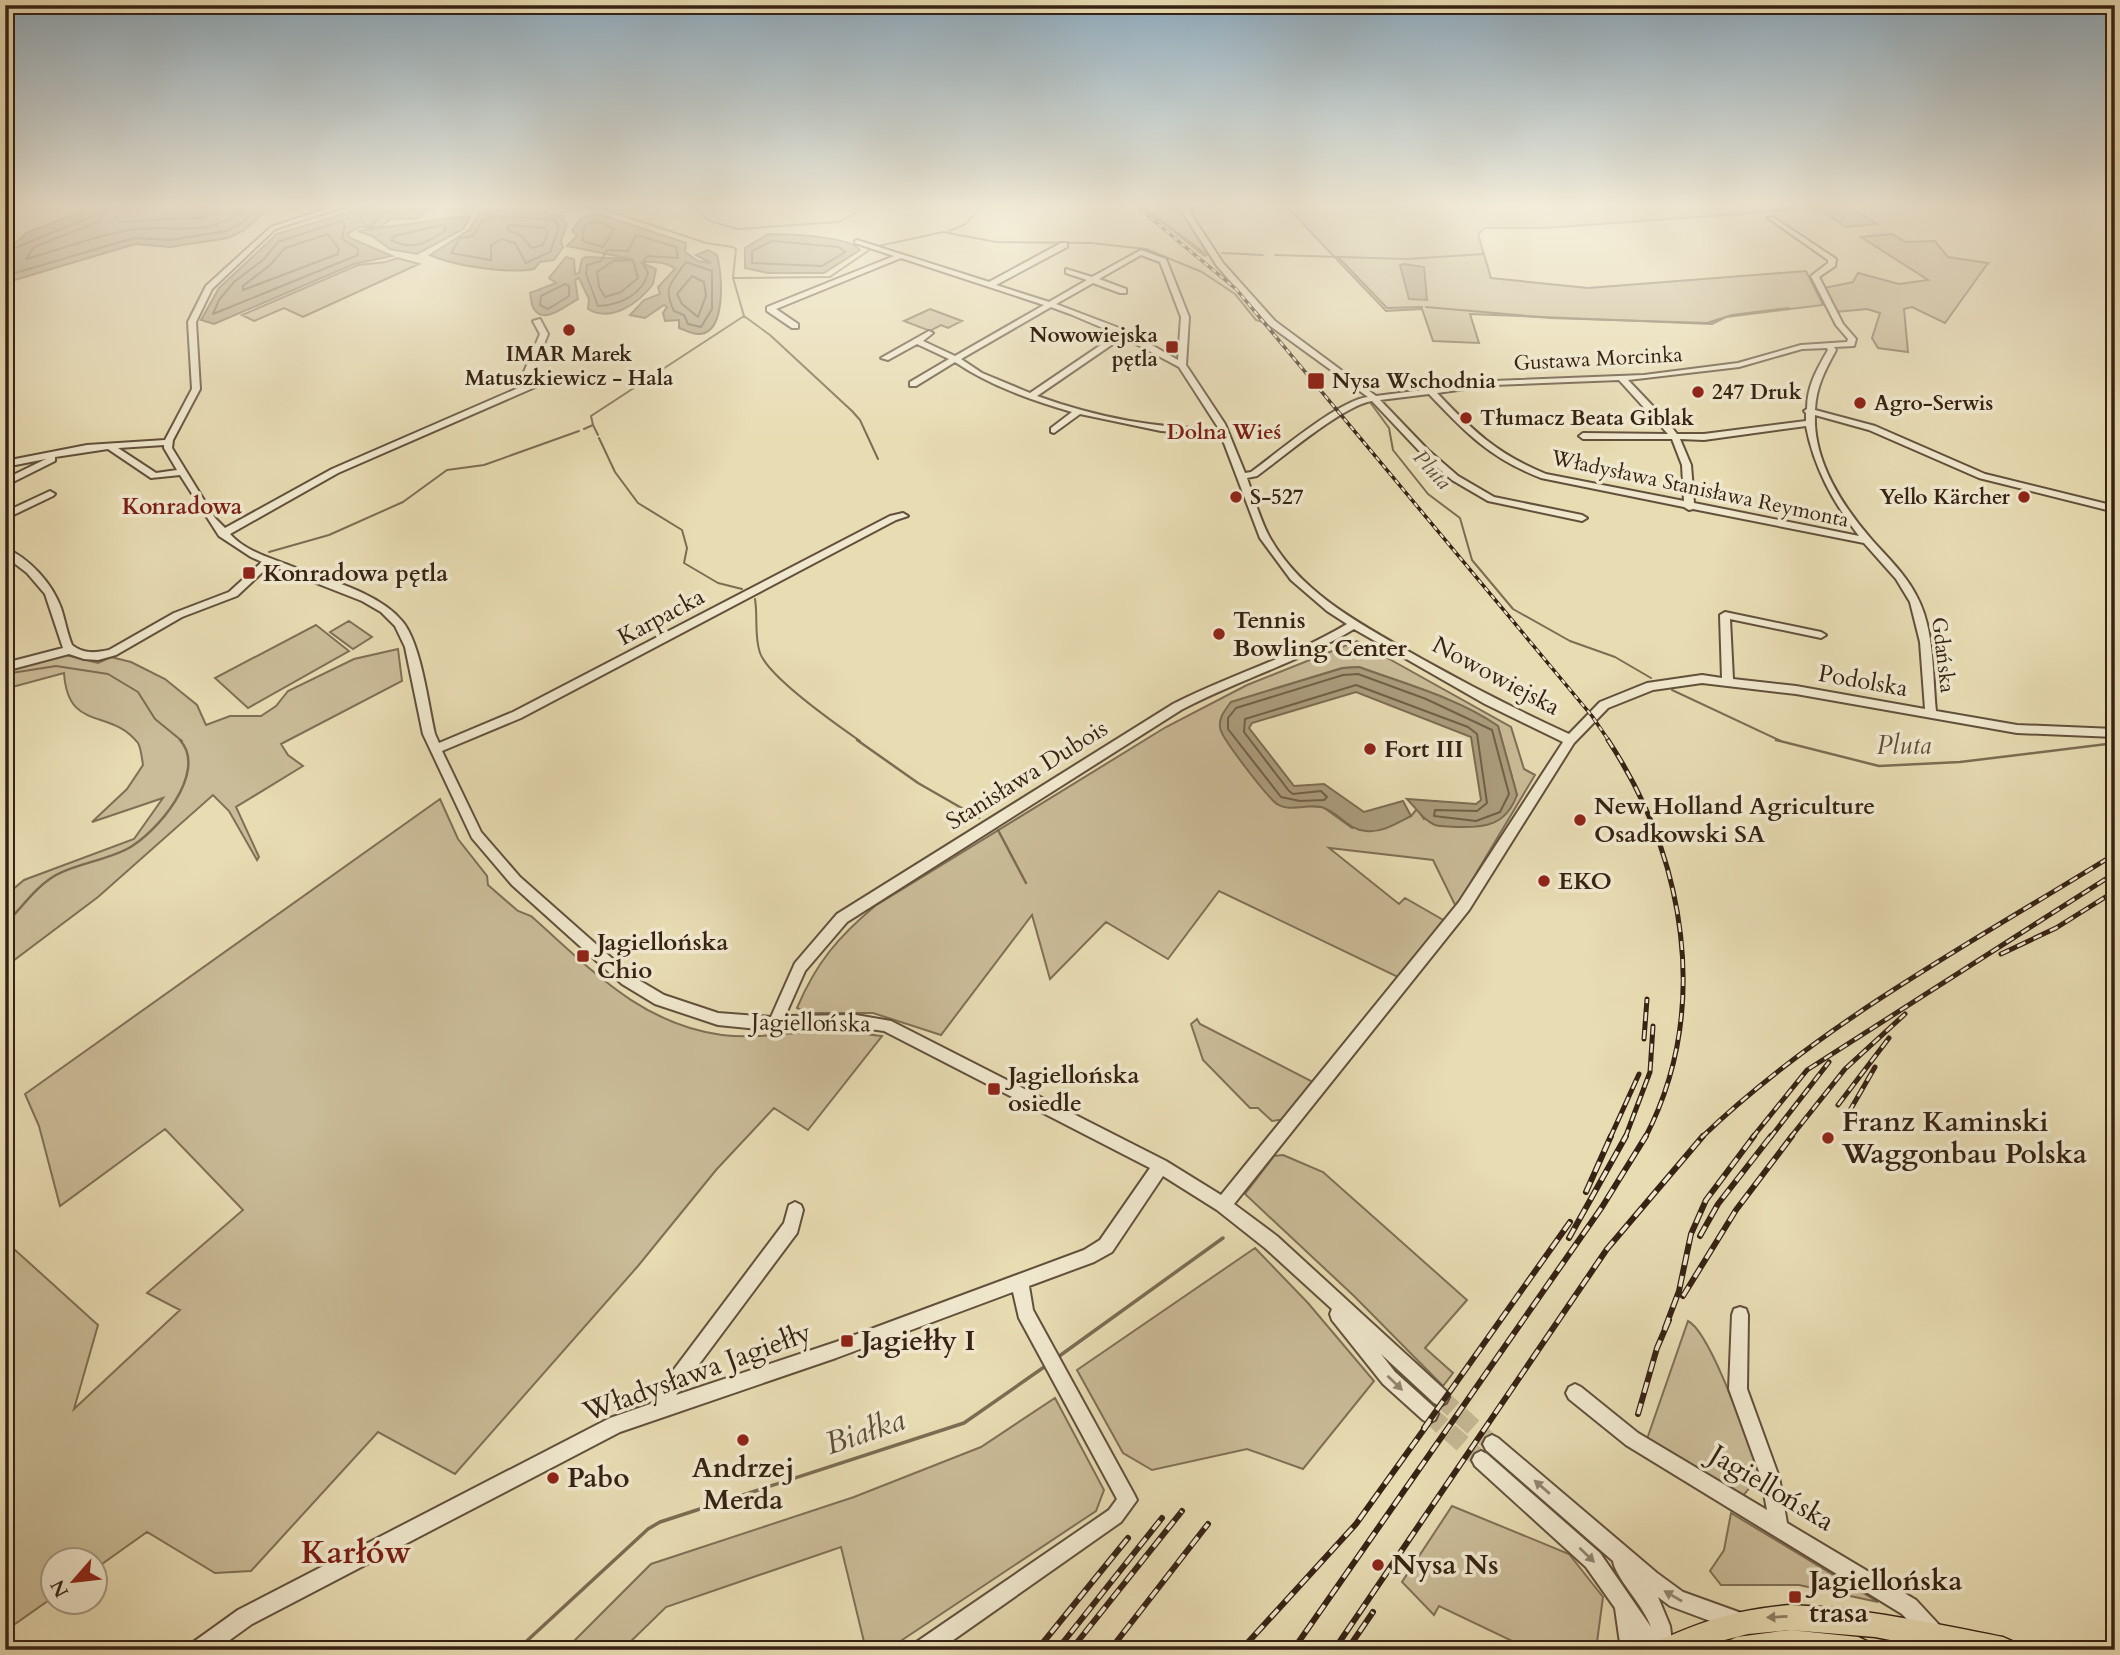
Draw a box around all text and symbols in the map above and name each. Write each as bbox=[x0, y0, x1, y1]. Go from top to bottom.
place label: Nowowiejska pętla bbox=[1029, 321, 1159, 374]
marker: IMAR Marek Matuszkiewicz - Hala bbox=[561, 322, 577, 338]
marker: Nowowiejska pętla bbox=[1164, 339, 1180, 355]
place label: IMAR Marek Matuszkiewicz - Hala bbox=[465, 340, 674, 393]
street label: Gustawa Morcinka bbox=[1513, 340, 1683, 378]
place label: Nysa Wschodnia bbox=[1332, 367, 1497, 396]
marker: Nysa Wschodnia bbox=[1306, 371, 1326, 391]
place label: 247 Druk bbox=[1712, 378, 1802, 407]
marker: 247 Druk bbox=[1690, 384, 1706, 400]
place label: Agro-Serwis bbox=[1874, 389, 1993, 418]
marker: Agro-Serwis bbox=[1852, 395, 1868, 411]
place label: Tłumacz Beata Giblak bbox=[1480, 404, 1694, 433]
marker: Tłumacz Beata Giblak bbox=[1458, 410, 1474, 426]
district label: Dolna Wieś bbox=[1167, 418, 1281, 447]
street label: Władysława Stanisława Reymonta bbox=[1548, 443, 1851, 535]
water label: Pluta bbox=[1406, 444, 1458, 496]
place label: S-527 bbox=[1250, 483, 1304, 512]
place label: Yello Kärcher bbox=[1880, 483, 2011, 512]
marker: S-527 bbox=[1228, 489, 1244, 505]
marker: Yello Kärcher bbox=[2016, 489, 2032, 505]
district label: Konradowa bbox=[122, 491, 243, 522]
place label: Konradowa pętla bbox=[263, 557, 448, 590]
marker: Konradowa pętla bbox=[241, 565, 257, 581]
street label: Karpacka bbox=[612, 580, 711, 654]
place label: Tennis Bowling Center bbox=[1233, 604, 1407, 665]
street label: Gdańska bbox=[1924, 615, 1962, 695]
marker: Tennis Bowling Center bbox=[1211, 626, 1227, 642]
street label: Nowowiejska bbox=[1426, 628, 1566, 724]
street label: Podolska bbox=[1816, 657, 1911, 705]
street label: Stanisława Dubois bbox=[940, 712, 1114, 838]
water label: Pluta bbox=[1877, 728, 1932, 763]
place label: Fort III bbox=[1384, 733, 1464, 766]
marker: Fort III bbox=[1362, 741, 1378, 757]
place label: New Holland Agriculture Osadkowski SA bbox=[1594, 790, 1875, 851]
marker: New Holland Agriculture Osadkowski SA bbox=[1572, 812, 1588, 828]
place label: EKO bbox=[1558, 865, 1612, 898]
marker: EKO bbox=[1536, 873, 1552, 889]
place label: Jagiellońska Chio bbox=[594, 926, 729, 987]
marker: Jagiellońska Chio bbox=[575, 948, 591, 964]
street label: Jagiellońska bbox=[748, 1005, 872, 1041]
place label: Jagiellońska osiedle bbox=[1005, 1059, 1140, 1120]
marker: Jagiellońska osiedle bbox=[986, 1081, 1002, 1097]
place label: Franz Kaminski Waggonbau Polska bbox=[1841, 1103, 2087, 1173]
marker: Franz Kaminski Waggonbau Polska bbox=[1820, 1130, 1836, 1146]
street label: Władysława Jagiełły bbox=[577, 1313, 816, 1431]
place label: Jagiełły I bbox=[857, 1322, 975, 1360]
marker: Jagiełły I bbox=[839, 1333, 855, 1349]
one-way arrow bbox=[1386, 1374, 1403, 1390]
water label: Białka bbox=[819, 1398, 911, 1466]
marker: Andrzej Merda bbox=[735, 1432, 751, 1448]
street label: Jagiellońska bbox=[1699, 1434, 1842, 1540]
place label: Andrzej Merda bbox=[692, 1449, 794, 1519]
place label: Pabo bbox=[567, 1459, 630, 1497]
marker: Pabo bbox=[545, 1470, 561, 1486]
one-way arrow bbox=[1533, 1479, 1551, 1495]
district label: Karłów bbox=[301, 1531, 411, 1575]
north arrow bbox=[38, 1546, 108, 1616]
place label: Nysa Ns bbox=[1392, 1546, 1499, 1584]
one-way arrow bbox=[1578, 1546, 1595, 1562]
marker: Nysa Ns bbox=[1370, 1557, 1386, 1573]
place label: Jagiellońska trasa bbox=[1805, 1562, 1962, 1632]
text: N bbox=[44, 1575, 75, 1602]
marker: Jagiellońska trasa bbox=[1787, 1589, 1803, 1605]
one-way arrow bbox=[1664, 1590, 1683, 1602]
one-way arrow bbox=[1766, 1612, 1788, 1623]

